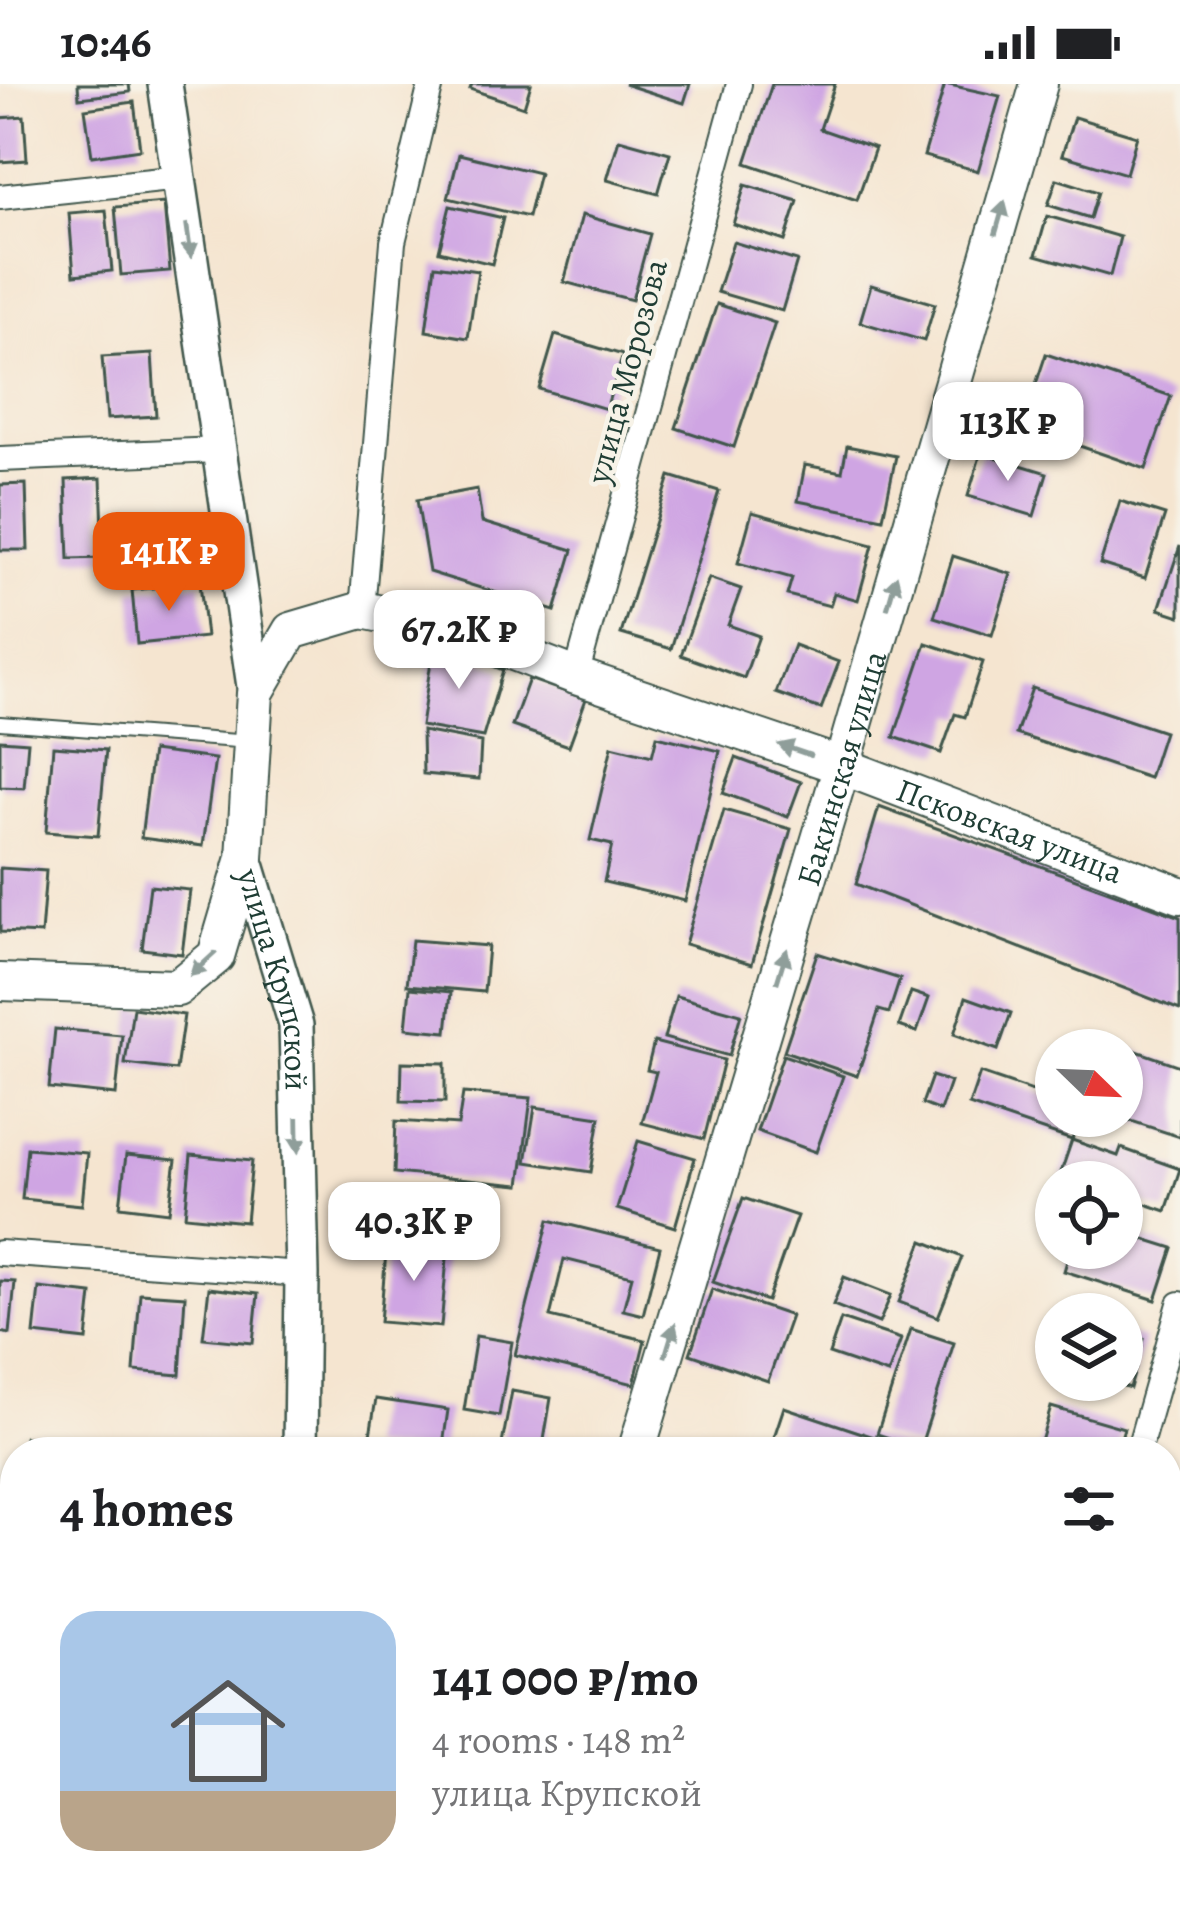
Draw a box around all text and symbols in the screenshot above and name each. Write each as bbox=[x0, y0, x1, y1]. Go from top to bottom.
text: 10:46 bbox=[60, 11, 152, 73]
one-way arrow bbox=[992, 199, 1011, 236]
one-way arrow bbox=[180, 223, 199, 260]
street label: улица Морозова bbox=[575, 253, 678, 489]
pin: 113K ₽ bbox=[910, 382, 1106, 484]
text: 113K ₽ bbox=[960, 394, 1056, 447]
pin: 141K ₽ bbox=[71, 512, 267, 614]
text: 141K ₽ bbox=[120, 524, 218, 577]
one-way arrow bbox=[884, 573, 902, 610]
pin: 67.2K ₽ bbox=[348, 590, 570, 692]
text: 67.2K ₽ bbox=[401, 602, 517, 655]
street label: Бакинская улица bbox=[785, 644, 897, 891]
one-way arrow bbox=[777, 740, 813, 758]
street label: Псковская улица bbox=[890, 767, 1130, 894]
street label: улица Крупской bbox=[226, 862, 320, 1091]
one-way arrow bbox=[774, 947, 792, 984]
one-way arrow bbox=[189, 950, 218, 978]
north arrow bbox=[1035, 1029, 1143, 1137]
map controls bbox=[1035, 1029, 1143, 1401]
one-way arrow bbox=[289, 1117, 308, 1155]
button: locate bbox=[1035, 1161, 1143, 1269]
pin: 40.3K ₽ bbox=[303, 1182, 525, 1284]
text: 40.3K ₽ bbox=[355, 1194, 473, 1247]
button: layers bbox=[1035, 1293, 1143, 1401]
one-way arrow bbox=[662, 1321, 680, 1358]
text: 4 homes bbox=[60, 1474, 234, 1544]
icon: filters bbox=[1056, 1476, 1122, 1542]
text: 141 000 ₽/mo bbox=[432, 1643, 699, 1713]
icon: home bbox=[156, 1659, 300, 1803]
text: 4 rooms · 148 m² bbox=[432, 1713, 685, 1766]
text: улица Крупской bbox=[432, 1766, 702, 1819]

